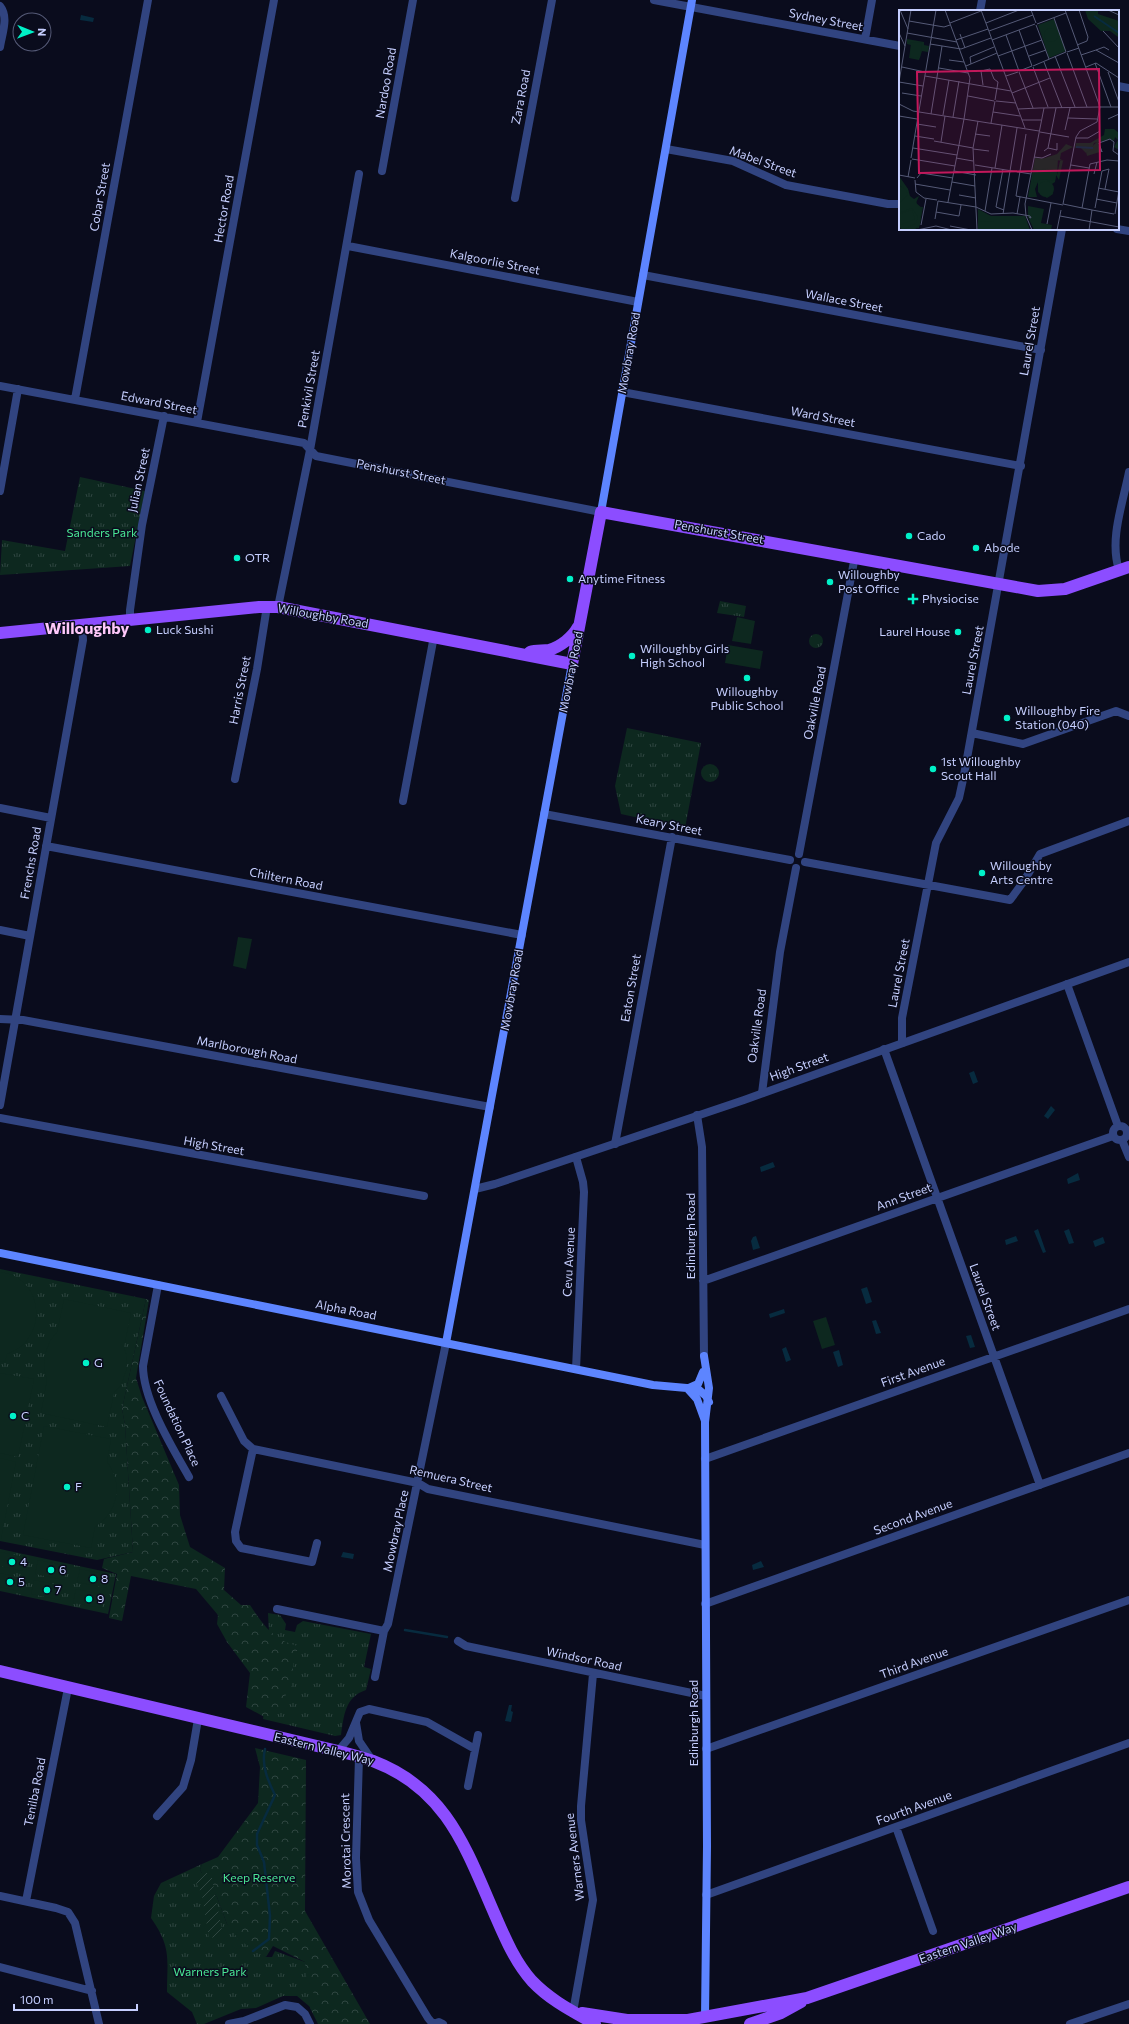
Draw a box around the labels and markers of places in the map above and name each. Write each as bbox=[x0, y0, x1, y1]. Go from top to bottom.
place label: Cado bbox=[917, 528, 946, 542]
marker: Cado bbox=[904, 531, 914, 541]
place label: Abode bbox=[984, 540, 1020, 554]
marker: Abode bbox=[971, 543, 981, 553]
place label: OTR bbox=[245, 550, 270, 564]
marker: OTR bbox=[232, 553, 242, 563]
place label: Willoughby Post Office bbox=[838, 567, 900, 595]
place label: Anytime Fitness bbox=[578, 571, 665, 585]
marker: Anytime Fitness bbox=[565, 574, 575, 584]
marker: Willoughby Post Office bbox=[825, 577, 835, 587]
place label: Physiocise bbox=[922, 591, 979, 605]
marker: Physiocise bbox=[907, 593, 919, 605]
place label: Luck Sushi bbox=[156, 622, 213, 636]
place label: Laurel House bbox=[879, 624, 950, 638]
marker: Luck Sushi bbox=[143, 625, 153, 635]
marker: Laurel House bbox=[953, 627, 963, 637]
place label: Willoughby Girls High School bbox=[640, 641, 729, 669]
marker: Willoughby Girls High School bbox=[627, 651, 637, 661]
marker: Willoughby Public School bbox=[742, 673, 752, 683]
place label: Willoughby Public School bbox=[711, 684, 783, 712]
place label: Willoughby Fire Station (040) bbox=[1015, 703, 1100, 731]
marker: Willoughby Fire Station (040) bbox=[1002, 713, 1012, 723]
place label: 1st Willoughby Scout Hall bbox=[941, 754, 1021, 782]
marker: 1st Willoughby Scout Hall bbox=[928, 764, 938, 774]
place label: Willoughby Arts Centre bbox=[990, 858, 1053, 886]
marker: Willoughby Arts Centre bbox=[977, 868, 987, 878]
place label: G bbox=[94, 1355, 103, 1369]
marker: G bbox=[81, 1358, 91, 1368]
place label: C bbox=[21, 1408, 29, 1422]
marker: C bbox=[8, 1411, 18, 1421]
place label: F bbox=[75, 1479, 82, 1493]
marker: F bbox=[62, 1482, 72, 1492]
place label: 4 bbox=[20, 1554, 27, 1568]
marker: 4 bbox=[7, 1557, 17, 1567]
place label: 6 bbox=[59, 1562, 66, 1576]
marker: 6 bbox=[46, 1565, 56, 1575]
place label: 8 bbox=[101, 1571, 108, 1585]
place label: 5 bbox=[18, 1574, 25, 1588]
marker: 8 bbox=[88, 1574, 98, 1584]
marker: 5 bbox=[5, 1577, 15, 1587]
place label: 7 bbox=[55, 1582, 61, 1596]
marker: 7 bbox=[42, 1585, 52, 1595]
place label: 9 bbox=[97, 1591, 104, 1605]
marker: 9 bbox=[84, 1594, 94, 1604]

